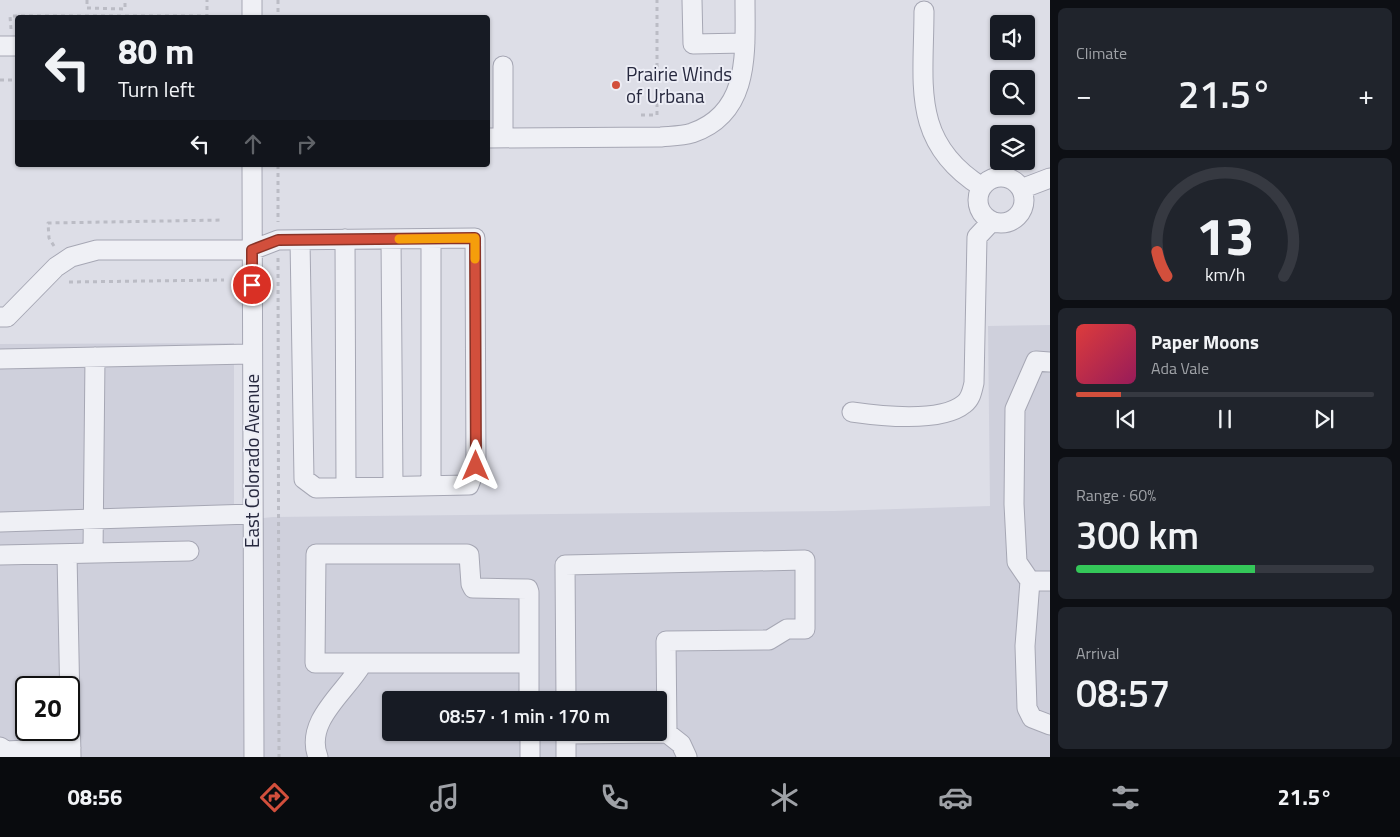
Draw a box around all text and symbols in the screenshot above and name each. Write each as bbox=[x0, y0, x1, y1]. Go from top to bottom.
map controls bbox=[990, 15, 1035, 170]
button: sound bbox=[990, 15, 1035, 60]
text: 80 m bbox=[118, 24, 194, 78]
icon: left bbox=[35, 35, 100, 100]
text: Climate bbox=[1076, 41, 1127, 65]
place label: Prairie Winds of Urbana bbox=[626, 59, 732, 110]
text: 21.5° bbox=[1178, 65, 1272, 123]
button: search bbox=[990, 70, 1035, 115]
text: Turn left bbox=[118, 72, 195, 106]
text: − bbox=[1076, 73, 1092, 116]
text: + bbox=[1358, 73, 1374, 116]
marker: Prairie Winds of Urbana bbox=[610, 79, 622, 91]
button: layers bbox=[990, 125, 1035, 170]
icon: left bbox=[186, 130, 214, 158]
icon: ahead bbox=[239, 130, 267, 158]
icon: right bbox=[292, 130, 320, 158]
text: 13 bbox=[1196, 196, 1254, 275]
text: km/h bbox=[1205, 261, 1245, 288]
pin bbox=[231, 264, 273, 306]
icon: arrive bbox=[238, 271, 266, 299]
text: Paper Moons bbox=[1151, 327, 1259, 356]
text: Ada Vale bbox=[1151, 356, 1209, 380]
street label: East Colorado Avenue bbox=[237, 374, 266, 548]
icon: previous bbox=[1112, 405, 1140, 433]
icon: pause bbox=[1211, 405, 1239, 433]
icon: next bbox=[1310, 405, 1338, 433]
position arrow bbox=[449, 439, 501, 491]
text: Range · 60% bbox=[1076, 483, 1156, 507]
text: 300 km bbox=[1076, 506, 1199, 564]
text: Arrival bbox=[1076, 641, 1119, 665]
text: 08:57 bbox=[1076, 664, 1170, 722]
speed limit sign: 20 bbox=[15, 676, 80, 741]
text: 08:57 · 1 min · 170 m bbox=[439, 701, 610, 730]
text: 08:56 bbox=[68, 780, 122, 814]
icon: directions bbox=[257, 780, 292, 815]
icon: music bbox=[427, 780, 462, 815]
icon: phone bbox=[597, 780, 632, 815]
icon: climate bbox=[767, 780, 802, 815]
icon: car bbox=[938, 780, 973, 815]
icon: filters bbox=[1108, 780, 1143, 815]
text: 21.5° bbox=[1278, 780, 1332, 814]

